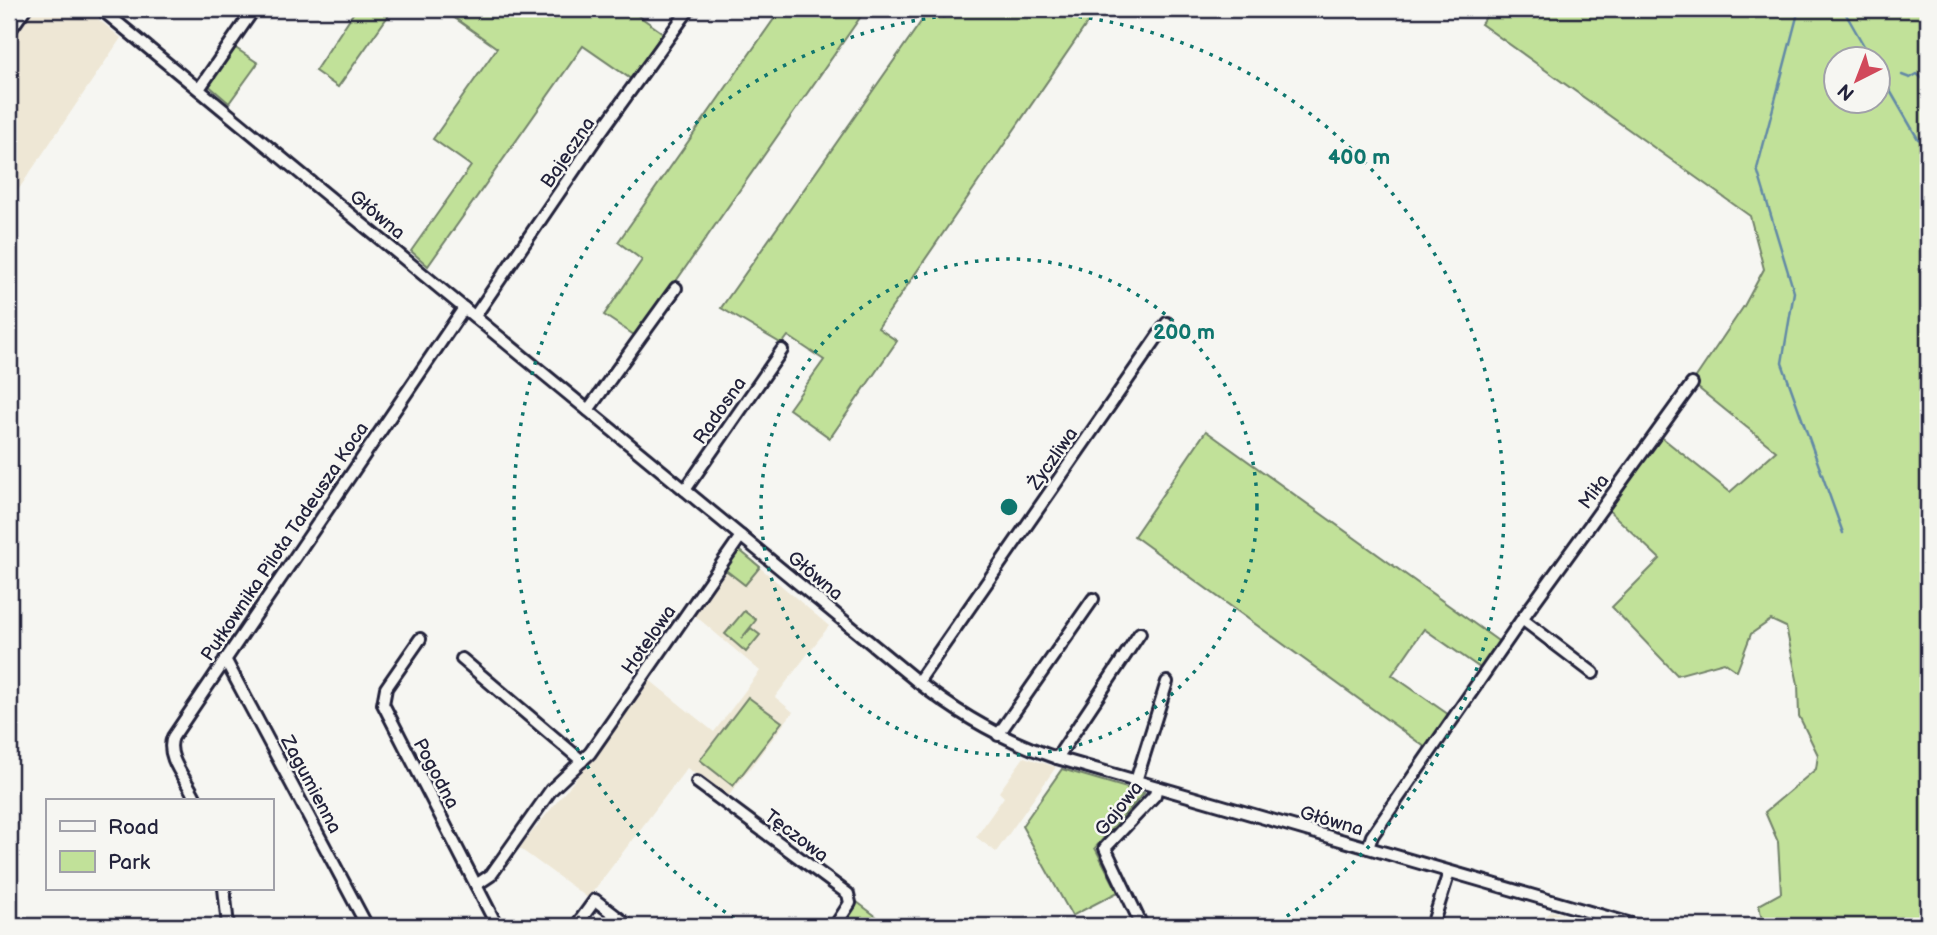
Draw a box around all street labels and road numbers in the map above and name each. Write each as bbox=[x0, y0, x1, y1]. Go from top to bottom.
street label: Bajeczna bbox=[536, 113, 600, 193]
street label: Główna bbox=[345, 185, 409, 245]
street label: Radosna bbox=[689, 373, 752, 449]
street label: Pułkownika Pilota Tadeusza Koca bbox=[197, 418, 374, 666]
street label: Życzliwa bbox=[1023, 423, 1083, 495]
street label: Miła bbox=[1574, 470, 1615, 514]
street label: Główna bbox=[783, 546, 847, 606]
street label: Hotelowa bbox=[617, 601, 681, 679]
street label: Zagumienna bbox=[275, 731, 346, 838]
street label: Pogodna bbox=[408, 735, 464, 813]
street label: Gajowa bbox=[1090, 777, 1148, 841]
street label: Główna bbox=[1297, 801, 1366, 841]
street label: Tęczowa bbox=[760, 805, 832, 868]

